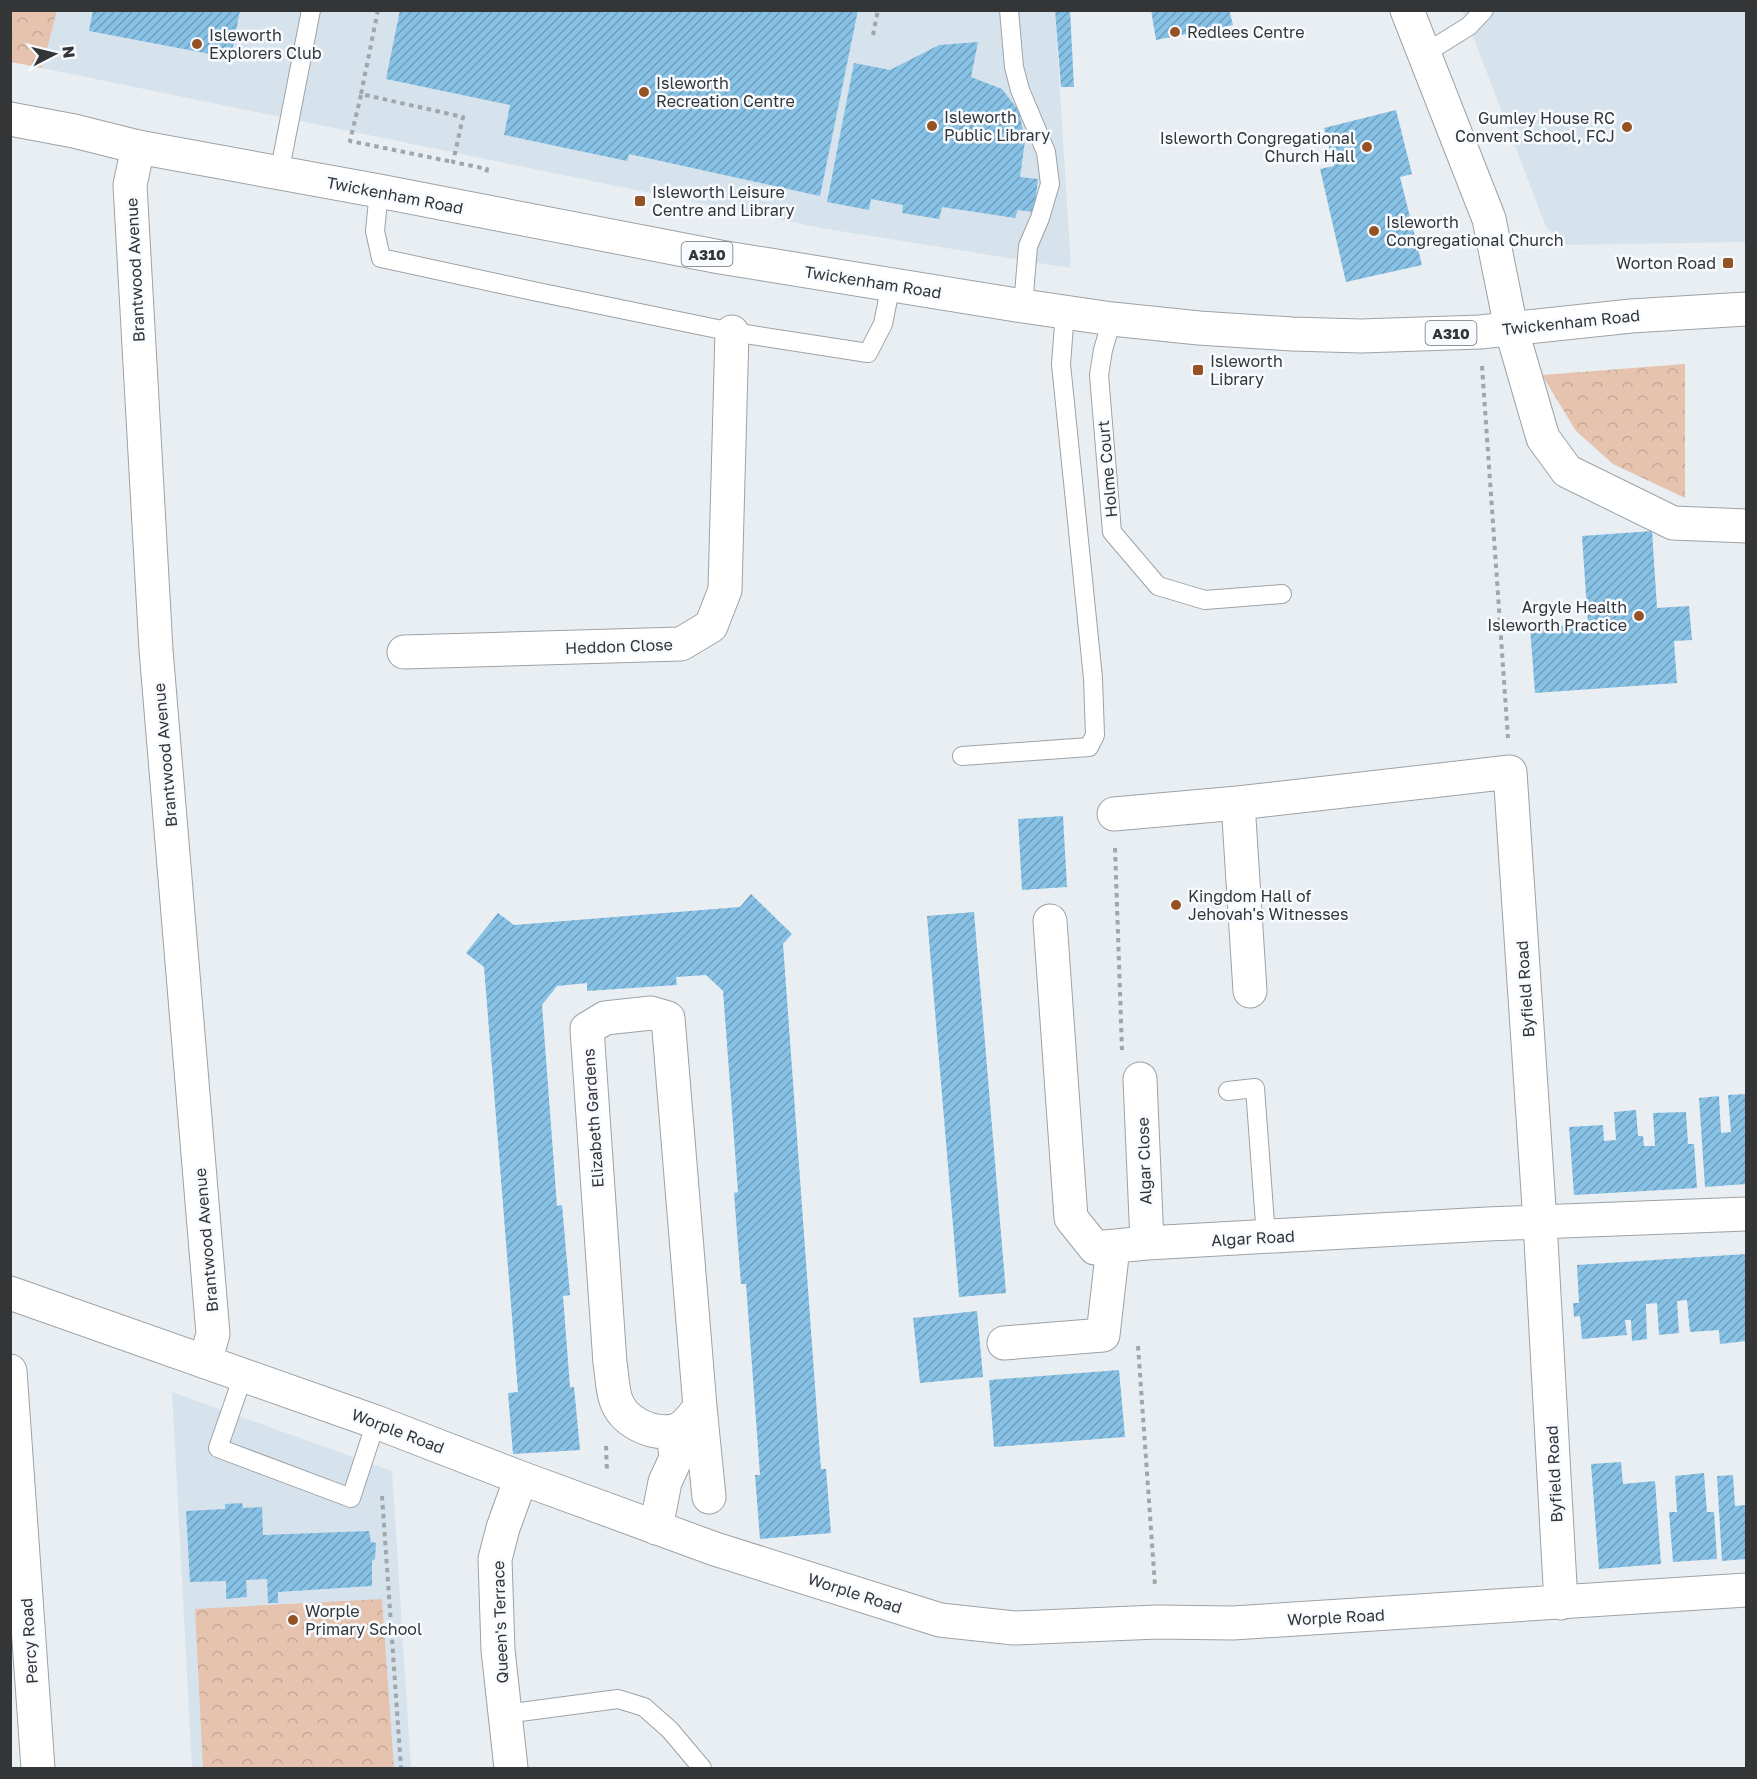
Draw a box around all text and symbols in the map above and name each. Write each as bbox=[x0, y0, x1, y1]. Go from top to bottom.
place label: Redlees Centre bbox=[1187, 22, 1304, 42]
north arrow bbox=[24, 24, 84, 84]
place label: Isleworth Explorers Club bbox=[209, 25, 322, 63]
marker: Redlees Centre bbox=[1168, 25, 1182, 39]
marker: Isleworth Explorers Club bbox=[190, 37, 204, 51]
text: N bbox=[58, 45, 80, 59]
place label: Isleworth Recreation Centre bbox=[656, 73, 795, 111]
marker: Isleworth Recreation Centre bbox=[637, 85, 651, 99]
place label: Isleworth Public Library bbox=[944, 107, 1050, 145]
place label: Gumley House RC Convent School, FCJ bbox=[1455, 108, 1615, 146]
marker: Isleworth Public Library bbox=[925, 119, 939, 133]
marker: Gumley House RC Convent School, FCJ bbox=[1620, 120, 1634, 134]
place label: Isleworth Congregational Church Hall bbox=[1160, 128, 1355, 166]
marker: Isleworth Congregational Church Hall bbox=[1360, 140, 1374, 154]
street label: Twickenham Road bbox=[325, 172, 465, 218]
place label: Isleworth Leisure Centre and Library bbox=[652, 182, 794, 220]
marker: Isleworth Leisure Centre and Library bbox=[633, 194, 647, 208]
street label: Brantwood Avenue bbox=[121, 197, 149, 343]
place label: Isleworth Congregational Church bbox=[1386, 212, 1564, 250]
marker: Isleworth Congregational Church bbox=[1367, 224, 1381, 238]
road number: A310 bbox=[682, 242, 732, 266]
place label: Worton Road bbox=[1616, 253, 1716, 273]
marker: Worton Road bbox=[1721, 256, 1735, 270]
street label: Twickenham Road bbox=[803, 261, 943, 303]
street label: Twickenham Road bbox=[1501, 305, 1641, 339]
road number: A310 bbox=[1426, 321, 1476, 345]
place label: Isleworth Library bbox=[1210, 351, 1283, 389]
marker: Isleworth Library bbox=[1191, 363, 1205, 377]
street label: Holme Court bbox=[1093, 420, 1121, 518]
place label: Argyle Health Isleworth Practice bbox=[1487, 597, 1627, 635]
marker: Argyle Health Isleworth Practice bbox=[1632, 609, 1646, 623]
street label: Heddon Close bbox=[565, 634, 673, 658]
street label: Brantwood Avenue bbox=[149, 682, 181, 828]
place label: Kingdom Hall of Jehovah's Witnesses bbox=[1188, 886, 1348, 924]
marker: Kingdom Hall of Jehovah's Witnesses bbox=[1169, 898, 1183, 912]
street label: Byfield Road bbox=[1512, 940, 1538, 1038]
street label: Elizabeth Gardens bbox=[578, 1048, 608, 1188]
street label: Algar Close bbox=[1132, 1117, 1156, 1205]
street label: Brantwood Avenue bbox=[190, 1167, 222, 1313]
street label: Algar Road bbox=[1211, 1226, 1295, 1250]
street label: Worple Road bbox=[349, 1404, 447, 1458]
street label: Byfield Road bbox=[1541, 1425, 1567, 1523]
street label: Queen's Terrace bbox=[488, 1560, 512, 1684]
street label: Worple Road bbox=[805, 1568, 905, 1618]
street label: Percy Road bbox=[16, 1597, 42, 1685]
place label: Worple Primary School bbox=[305, 1601, 422, 1639]
street label: Worple Road bbox=[1287, 1604, 1385, 1630]
marker: Worple Primary School bbox=[286, 1613, 300, 1627]

